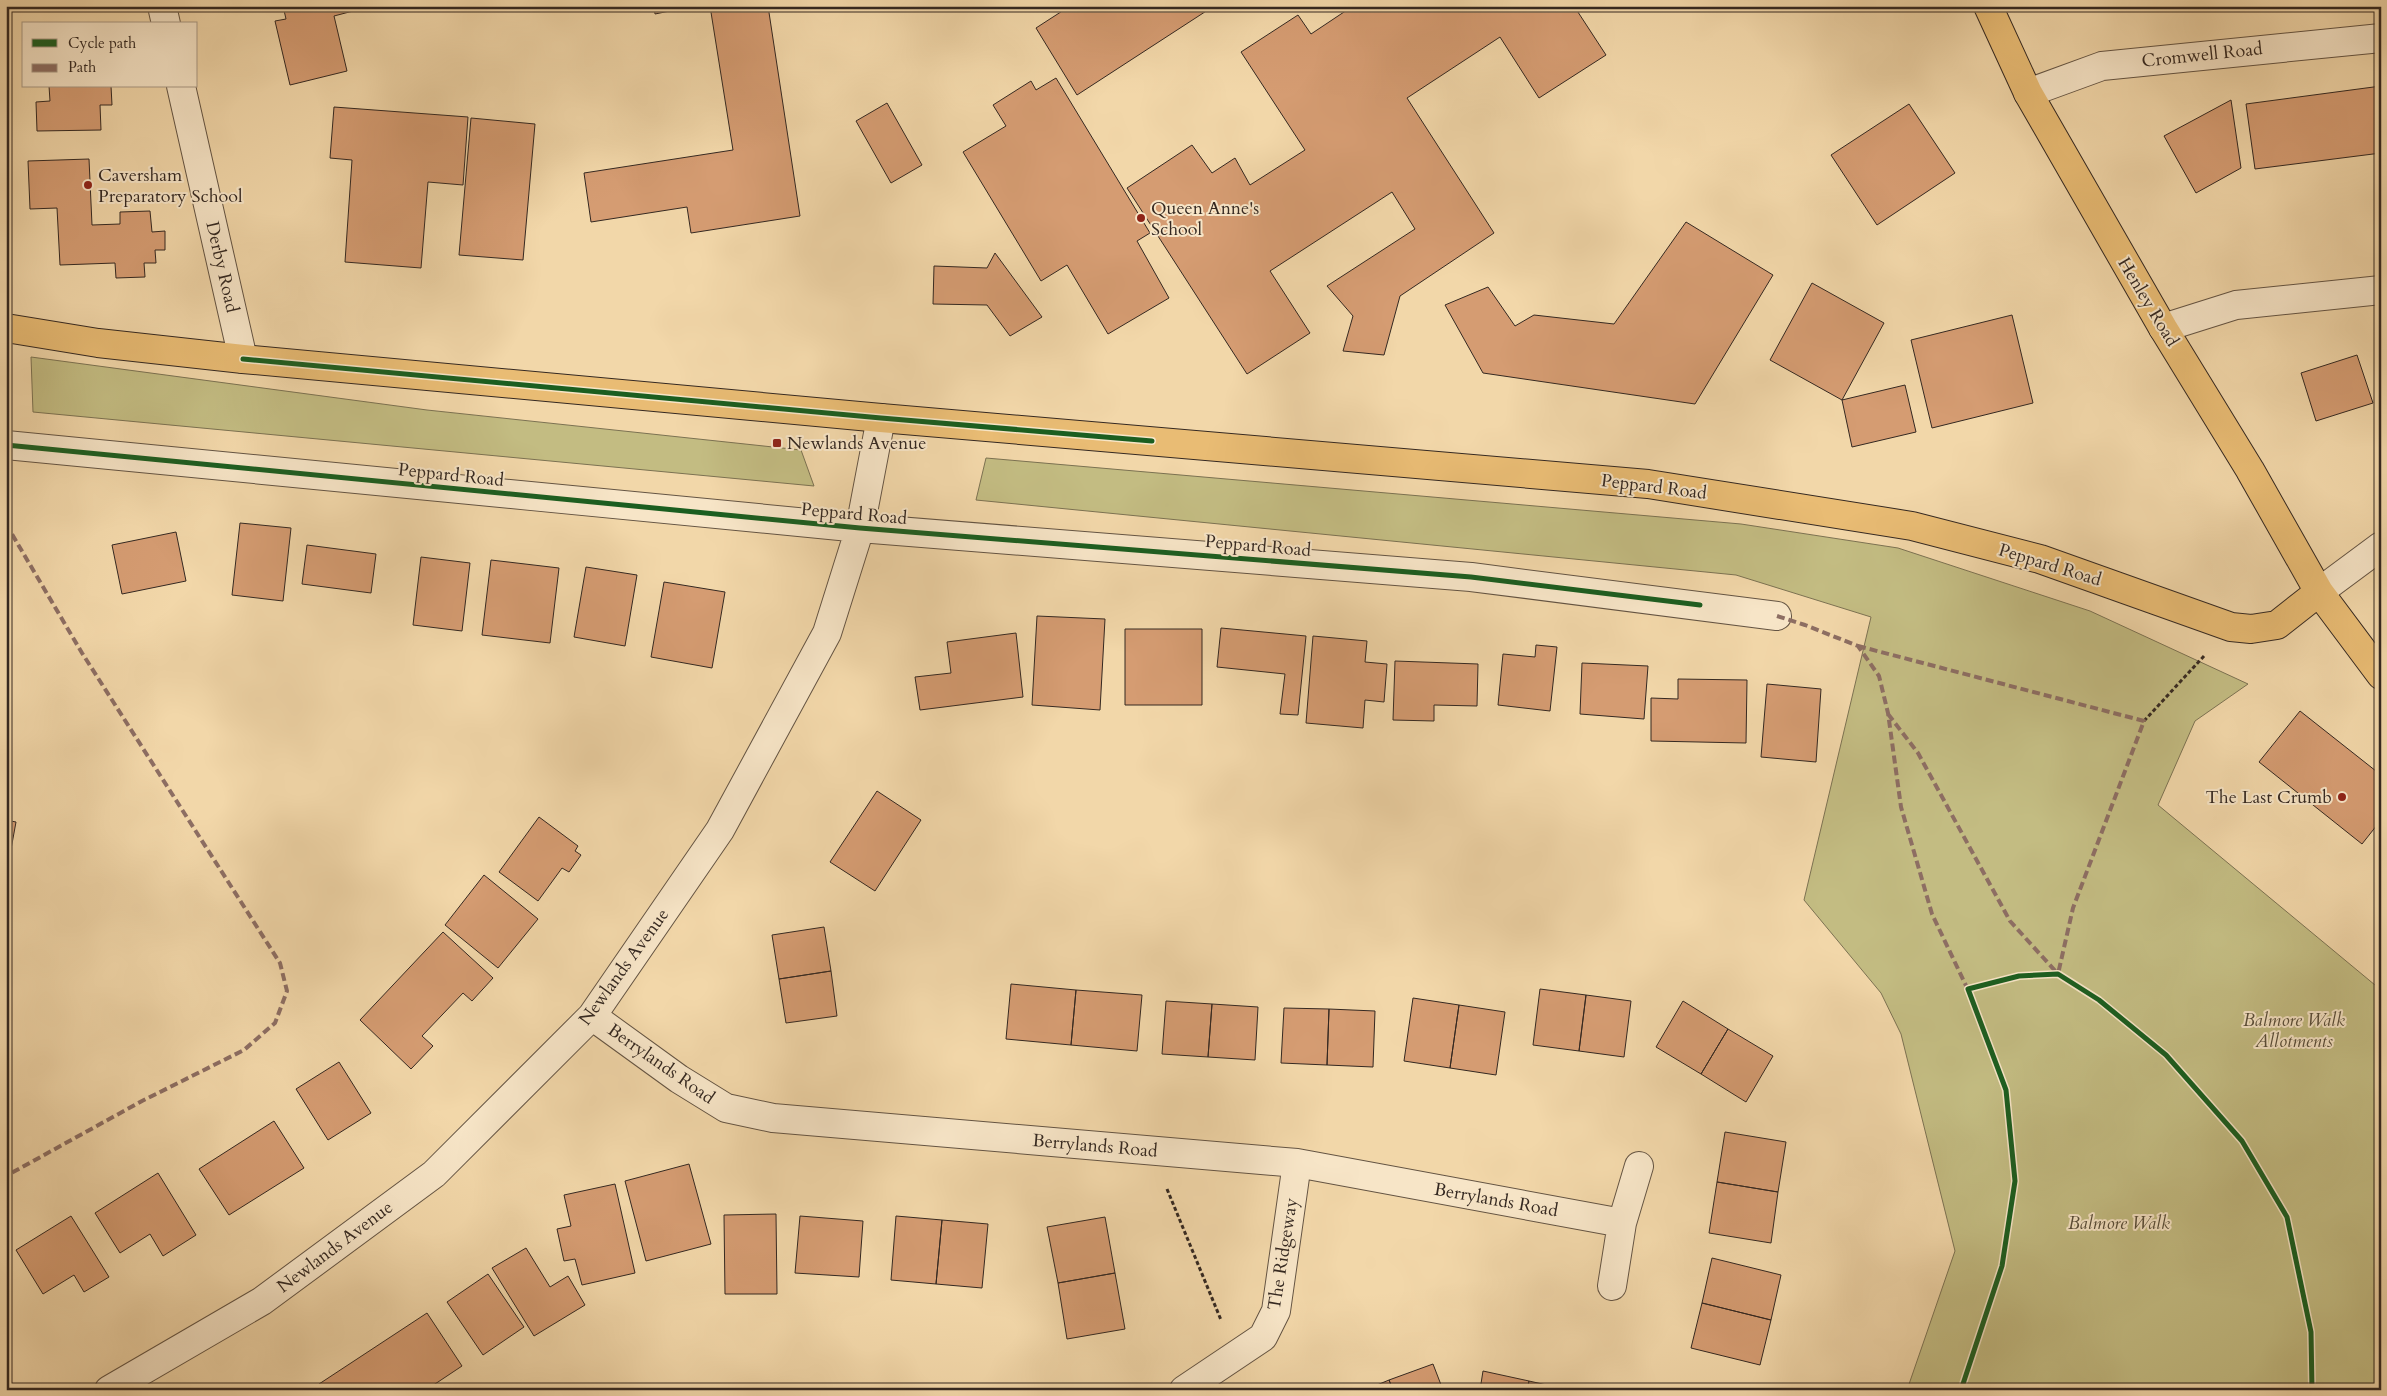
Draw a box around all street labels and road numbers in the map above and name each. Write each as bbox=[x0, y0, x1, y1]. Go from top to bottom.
street label: Cromwell Road bbox=[2140, 36, 2264, 74]
street label: Derby Road bbox=[199, 219, 245, 315]
street label: Henley Road bbox=[2112, 253, 2185, 352]
street label: Peppard Road bbox=[397, 457, 506, 493]
street label: Peppard Road bbox=[1600, 468, 1709, 506]
street label: Peppard Road bbox=[800, 497, 908, 531]
street label: Peppard Road bbox=[1204, 529, 1312, 563]
street label: Peppard Road bbox=[1996, 538, 2105, 593]
street label: Newlands Avenue bbox=[573, 903, 675, 1031]
street label: Berrylands Road bbox=[602, 1018, 720, 1111]
street label: Berrylands Road bbox=[1031, 1128, 1159, 1164]
street label: Berrylands Road bbox=[1432, 1177, 1560, 1223]
street label: Newlands Avenue bbox=[272, 1195, 398, 1299]
street label: The Ridgeway bbox=[1262, 1196, 1304, 1312]

